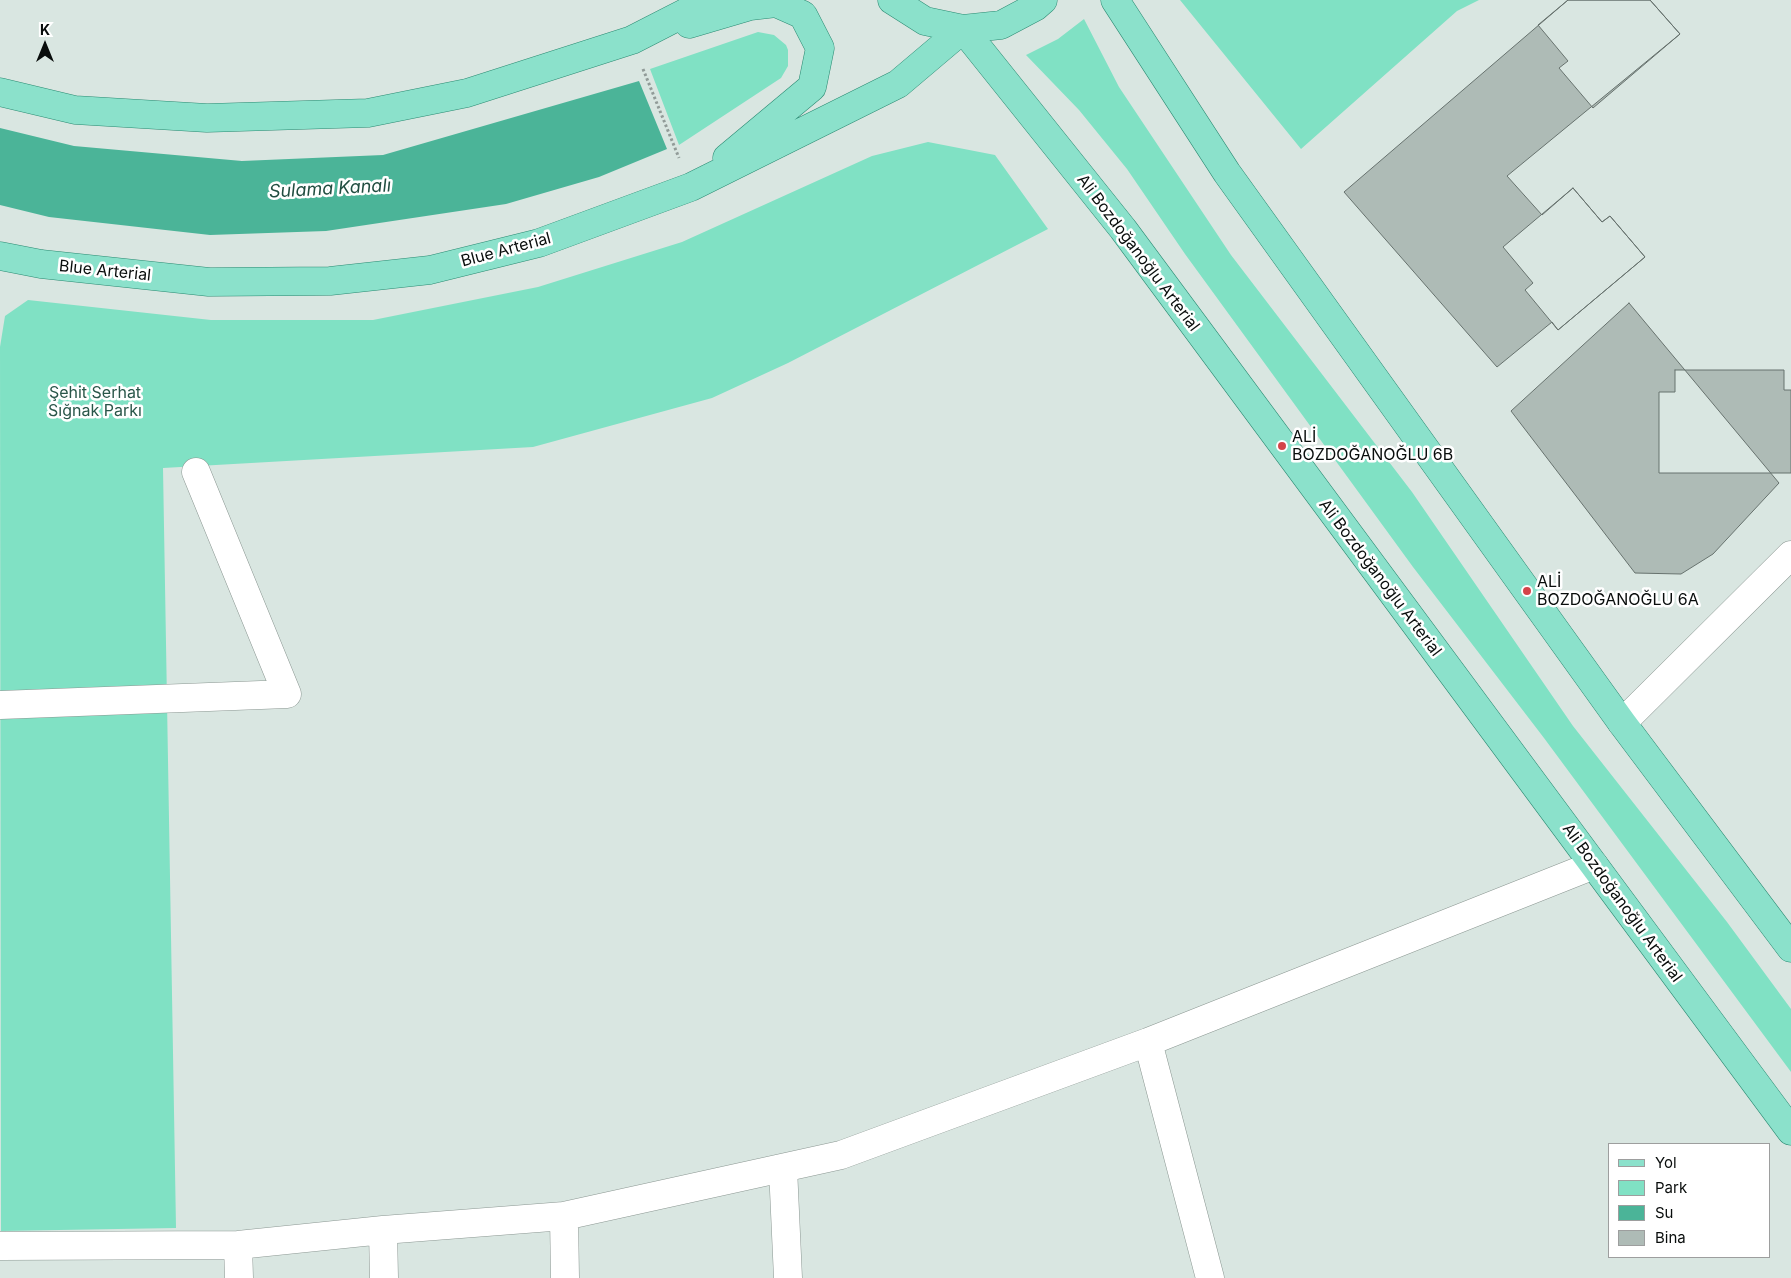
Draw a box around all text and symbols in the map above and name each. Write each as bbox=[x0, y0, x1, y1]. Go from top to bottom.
north arrow bbox=[20, 20, 70, 70]
text: K bbox=[40, 21, 50, 38]
street label: Ali Bozdoğanoğlu Arterial bbox=[1073, 171, 1203, 335]
water label: Sulama Kanalı bbox=[268, 175, 392, 203]
street label: Blue Arterial bbox=[459, 229, 553, 271]
street label: Blue Arterial bbox=[58, 257, 152, 285]
park label: Şehit Serhat Sığnak Parkı bbox=[48, 383, 142, 421]
place label: ALİ BOZDOĞANOĞLU 6B bbox=[1292, 427, 1453, 465]
marker: ALİ BOZDOĞANOĞLU 6B bbox=[1276, 440, 1288, 452]
street label: Ali Bozdoğanoğlu Arterial bbox=[1315, 496, 1445, 660]
place label: ALİ BOZDOĞANOĞLU 6A bbox=[1537, 572, 1699, 610]
marker: ALİ BOZDOĞANOĞLU 6A bbox=[1521, 585, 1533, 597]
street label: Ali Bozdoğanoğlu Arterial bbox=[1558, 820, 1686, 986]
legend bbox=[1608, 1143, 1771, 1258]
text: Yol bbox=[1655, 1153, 1677, 1172]
text: Park bbox=[1655, 1178, 1687, 1197]
text: Su bbox=[1655, 1203, 1674, 1222]
text: Bina bbox=[1655, 1228, 1686, 1247]

